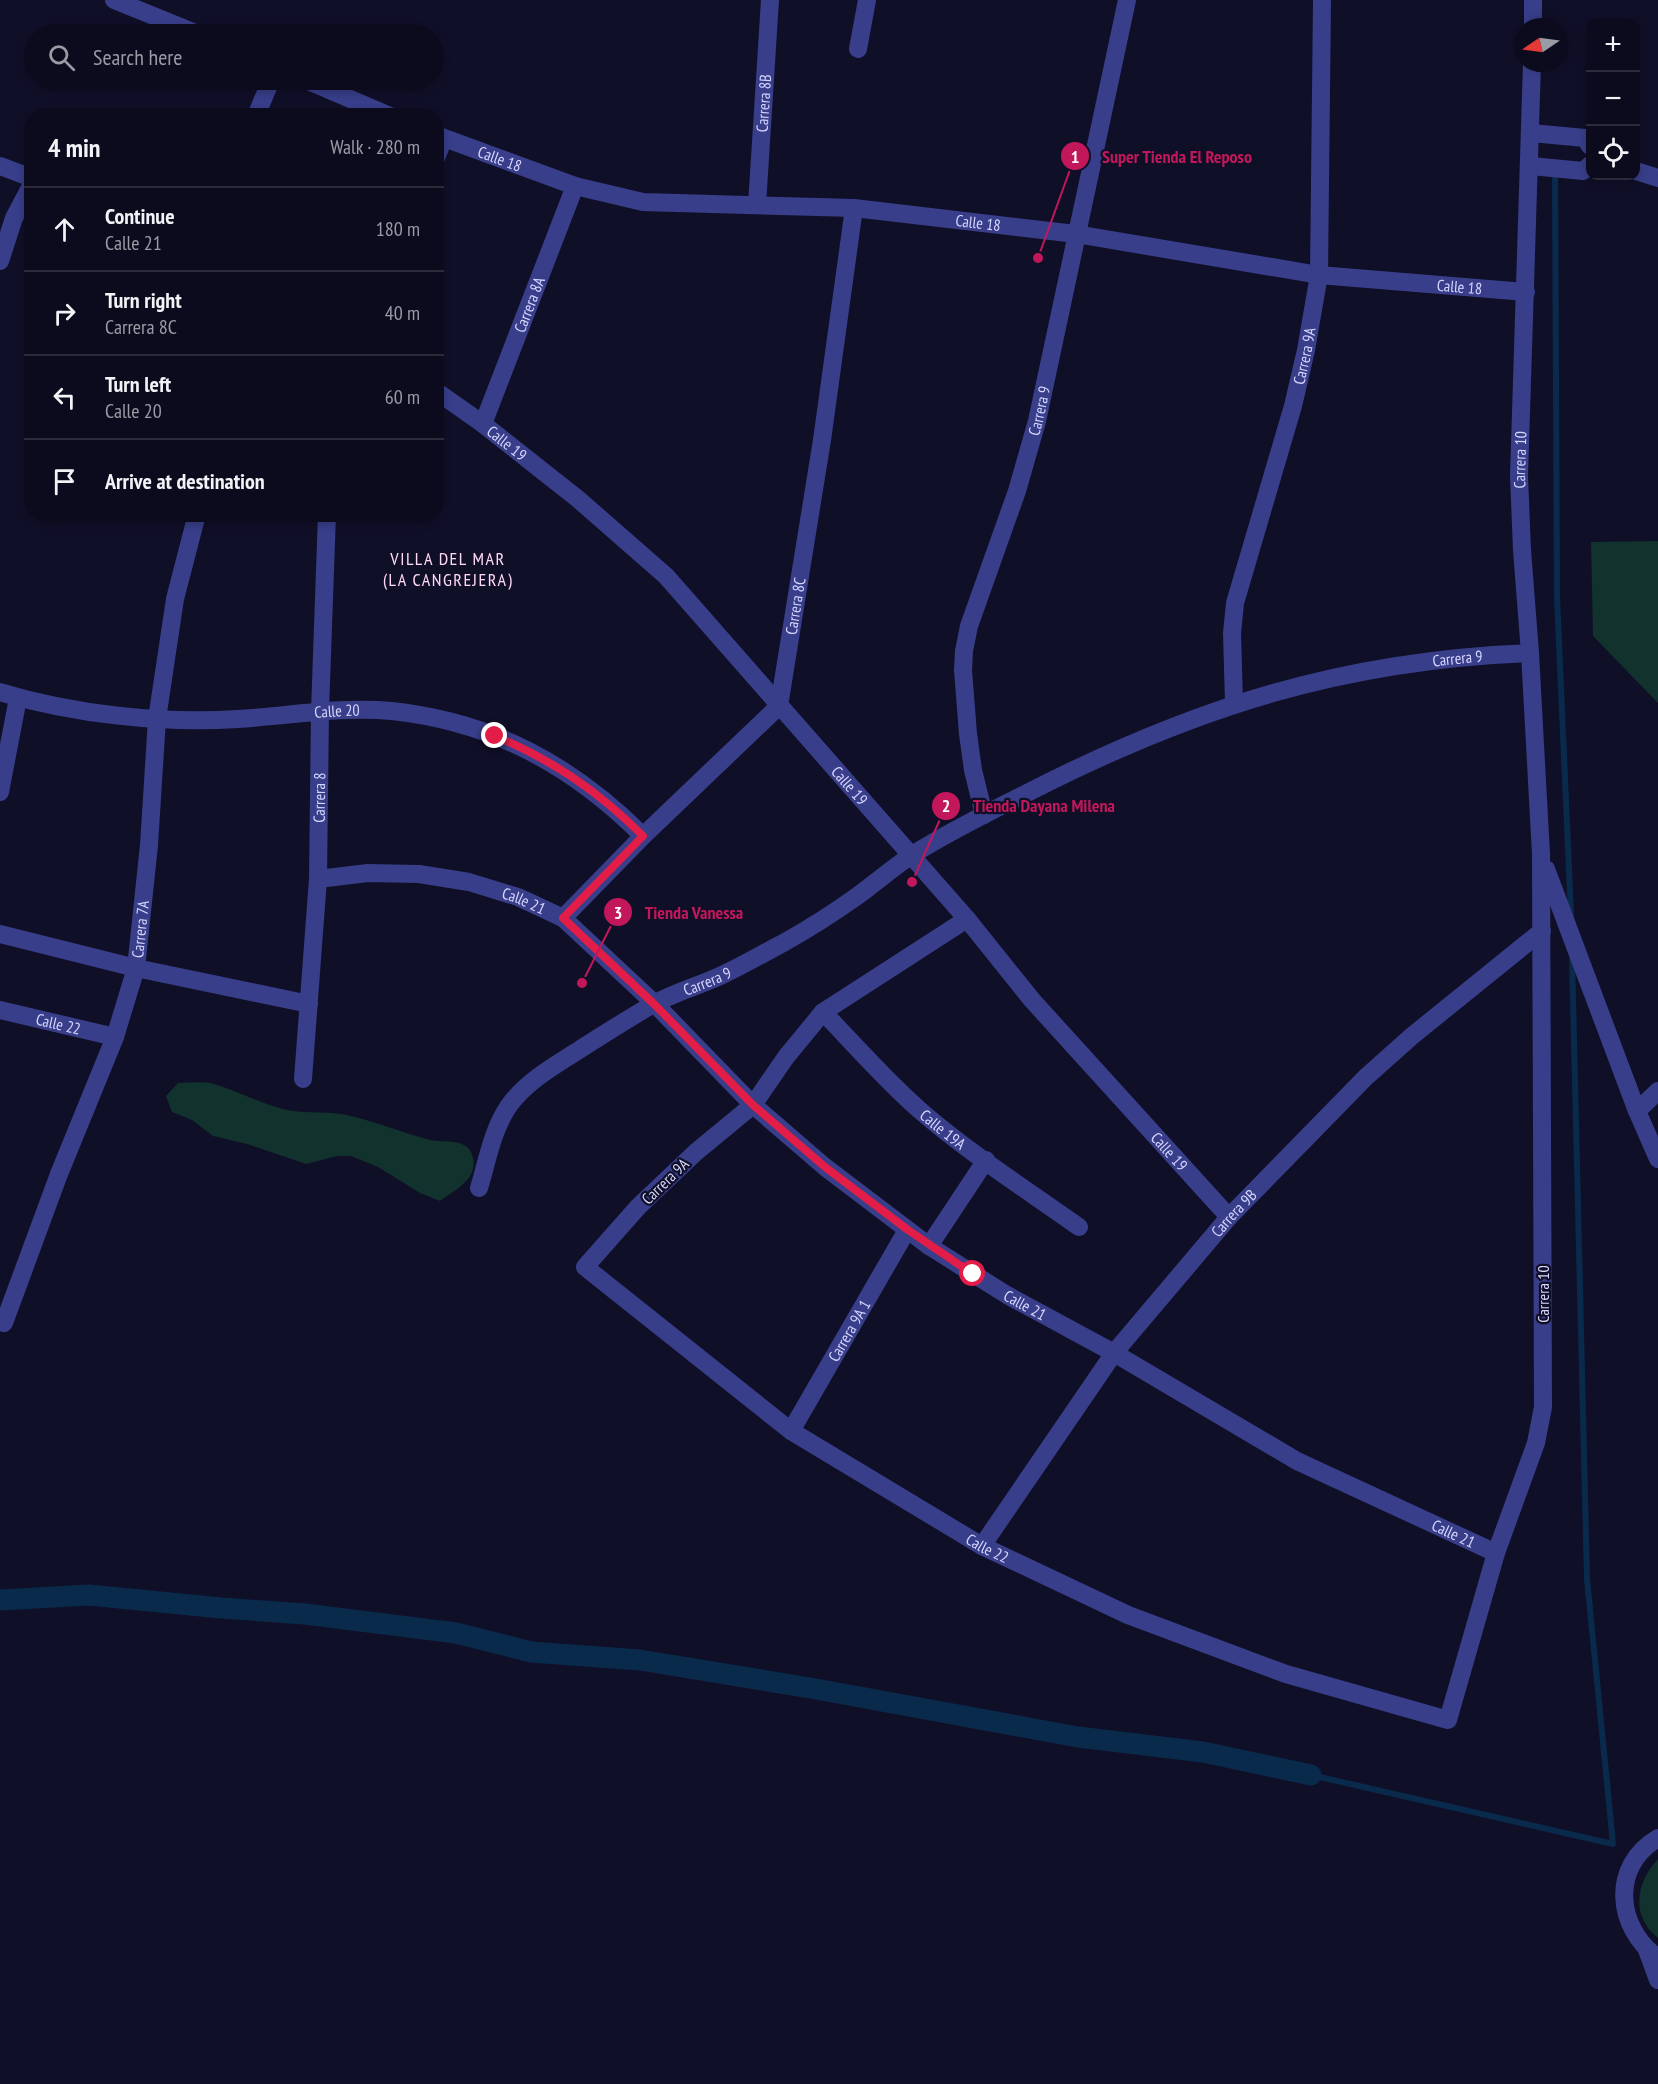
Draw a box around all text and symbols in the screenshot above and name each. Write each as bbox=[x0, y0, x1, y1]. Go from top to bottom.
north arrow bbox=[1514, 18, 1568, 72]
map controls bbox=[1586, 18, 1640, 180]
button: + bbox=[1586, 18, 1640, 72]
search box bbox=[24, 24, 444, 90]
icon: search bbox=[45, 41, 78, 74]
text: Search here bbox=[93, 43, 182, 71]
button: − bbox=[1586, 72, 1640, 126]
street label: Carrera 8B bbox=[752, 74, 775, 133]
button: locate bbox=[1586, 126, 1640, 180]
text: 4 min bbox=[48, 131, 101, 164]
text: Walk · 280 m bbox=[330, 134, 420, 160]
callout: Super Tienda El Reposo bbox=[1060, 138, 1264, 174]
street label: Calle 18 bbox=[475, 141, 525, 176]
text: 1 bbox=[1071, 145, 1079, 168]
text: Super Tienda El Reposo bbox=[1102, 145, 1252, 168]
text: Continue bbox=[105, 202, 175, 230]
street label: Calle 18 bbox=[954, 210, 1002, 235]
icon: ahead bbox=[48, 213, 81, 246]
text: 180 m bbox=[376, 216, 420, 242]
text: Calle 21 bbox=[105, 230, 162, 256]
street label: Carrera 8A bbox=[509, 274, 549, 335]
street label: Calle 18 bbox=[1436, 275, 1483, 298]
text: Turn right bbox=[105, 286, 182, 314]
icon: right bbox=[48, 297, 81, 330]
text: 40 m bbox=[385, 300, 420, 326]
text: Carrera 8C bbox=[105, 314, 177, 340]
street label: Carrera 9A bbox=[1288, 325, 1320, 386]
text: Turn left bbox=[105, 370, 171, 398]
icon: left bbox=[48, 381, 81, 414]
text: 60 m bbox=[385, 384, 420, 410]
street label: Carrera 9 bbox=[1023, 384, 1054, 438]
text: Calle 20 bbox=[105, 398, 162, 424]
street label: Calle 19 bbox=[483, 421, 531, 465]
street label: Carrera 10 bbox=[1509, 431, 1530, 489]
icon: arrive bbox=[48, 465, 81, 498]
text: Arrive at destination bbox=[105, 467, 265, 495]
district label: VILLA DEL MAR (LA CANGREJERA) bbox=[383, 547, 513, 591]
street label: Carrera 8C bbox=[781, 576, 810, 636]
street label: Carrera 9 bbox=[1431, 646, 1483, 671]
street label: Calle 20 bbox=[313, 700, 360, 722]
route end bbox=[481, 722, 507, 748]
street label: Calle 19 bbox=[827, 762, 872, 809]
street label: Carrera 8 bbox=[309, 772, 329, 823]
callout: Tienda Dayana Milena bbox=[931, 788, 1127, 824]
text: 2 bbox=[942, 794, 950, 817]
text: Tienda Dayana Milena bbox=[973, 794, 1115, 817]
street label: Calle 21 bbox=[500, 883, 549, 919]
callout: Tienda Vanessa bbox=[603, 894, 755, 930]
street label: Carrera 7A bbox=[127, 899, 153, 959]
text: 3 bbox=[614, 901, 622, 924]
text: Tienda Vanessa bbox=[645, 901, 743, 924]
street label: Carrera 9 bbox=[680, 962, 735, 1000]
street label: Calle 22 bbox=[34, 1009, 83, 1039]
street label: Calle 19A bbox=[916, 1105, 970, 1154]
street label: Calle 19 bbox=[1147, 1128, 1192, 1175]
street label: Carrera 9A bbox=[637, 1153, 693, 1208]
street label: Carrera 9B bbox=[1207, 1185, 1261, 1241]
route start bbox=[959, 1260, 985, 1286]
street label: Carrera 10 bbox=[1533, 1265, 1553, 1323]
street label: Calle 21 bbox=[1000, 1285, 1050, 1324]
street label: Carrera 9A 1 bbox=[823, 1296, 875, 1365]
street label: Calle 21 bbox=[1429, 1515, 1478, 1552]
street label: Calle 22 bbox=[962, 1529, 1012, 1567]

